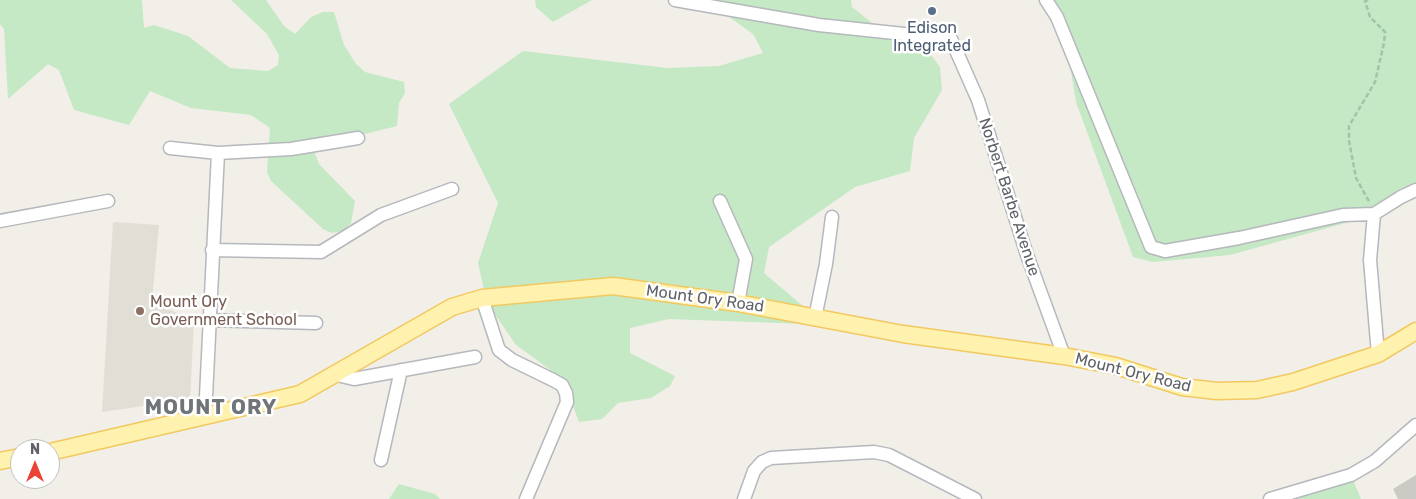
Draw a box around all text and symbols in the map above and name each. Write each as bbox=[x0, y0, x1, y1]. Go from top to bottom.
marker: Edison Integrated bbox=[926, 5, 938, 17]
place label: Edison Integrated bbox=[893, 18, 971, 56]
street label: Norbert Barbe Avenue bbox=[974, 115, 1044, 279]
street label: Mount Ory Road bbox=[645, 281, 765, 317]
place label: Mount Ory Government School bbox=[150, 292, 297, 330]
marker: Mount Ory Government School bbox=[134, 305, 146, 317]
street label: Mount Ory Road bbox=[1073, 349, 1193, 397]
district label: MOUNT ORY bbox=[144, 395, 278, 421]
north arrow bbox=[10, 439, 60, 489]
text: N bbox=[30, 441, 40, 458]

